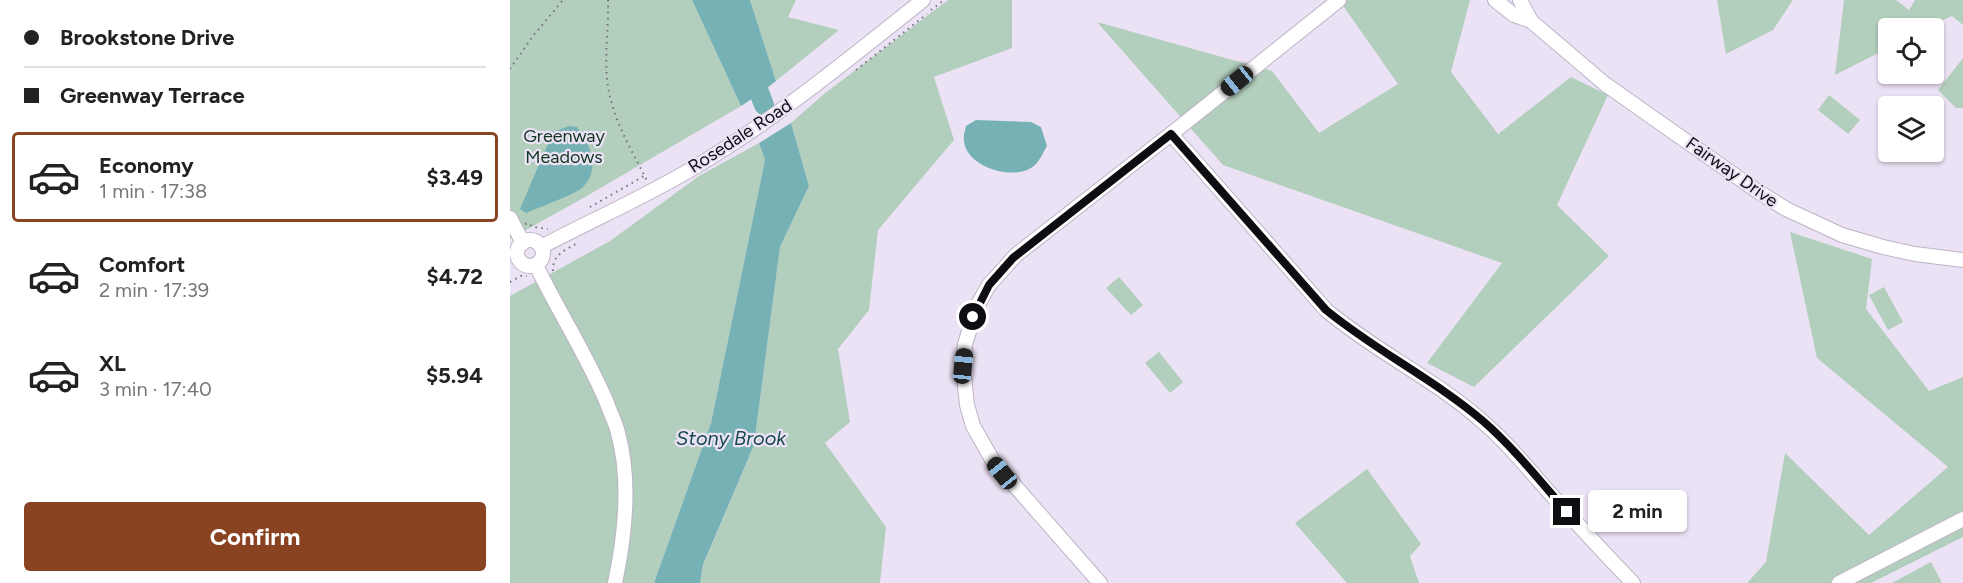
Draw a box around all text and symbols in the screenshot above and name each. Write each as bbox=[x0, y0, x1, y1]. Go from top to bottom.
map controls bbox=[1878, 18, 1944, 162]
button: locate bbox=[1878, 18, 1944, 84]
text: Brookstone Drive bbox=[60, 24, 234, 51]
car bbox=[1217, 63, 1257, 99]
text: Greenway Terrace bbox=[60, 82, 245, 109]
street label: Rosedale Road bbox=[684, 94, 796, 178]
button: layers bbox=[1878, 96, 1944, 162]
park label: Greenway Meadows bbox=[523, 125, 605, 168]
street label: Fairway Drive bbox=[1682, 132, 1783, 212]
icon: car bbox=[27, 150, 81, 204]
text: Economy bbox=[99, 152, 194, 179]
text: $3.49 bbox=[426, 164, 483, 191]
text: 1 min · 17:38 bbox=[99, 179, 207, 203]
icon: car bbox=[27, 249, 81, 303]
text: Comfort bbox=[99, 251, 185, 278]
text: $4.72 bbox=[426, 263, 483, 290]
text: 2 min · 17:39 bbox=[99, 278, 209, 302]
route start bbox=[959, 303, 986, 330]
car bbox=[952, 347, 974, 385]
icon: car bbox=[27, 348, 81, 402]
text: XL bbox=[99, 350, 126, 377]
text: $5.94 bbox=[426, 362, 483, 389]
text: 3 min · 17:40 bbox=[99, 377, 212, 401]
water label: Stony Brook bbox=[676, 426, 787, 450]
car bbox=[984, 453, 1020, 493]
callout: 2 min bbox=[1588, 491, 1687, 533]
route end bbox=[1553, 498, 1580, 525]
text: 2 min bbox=[1612, 499, 1663, 523]
button: Confirm bbox=[24, 502, 486, 571]

